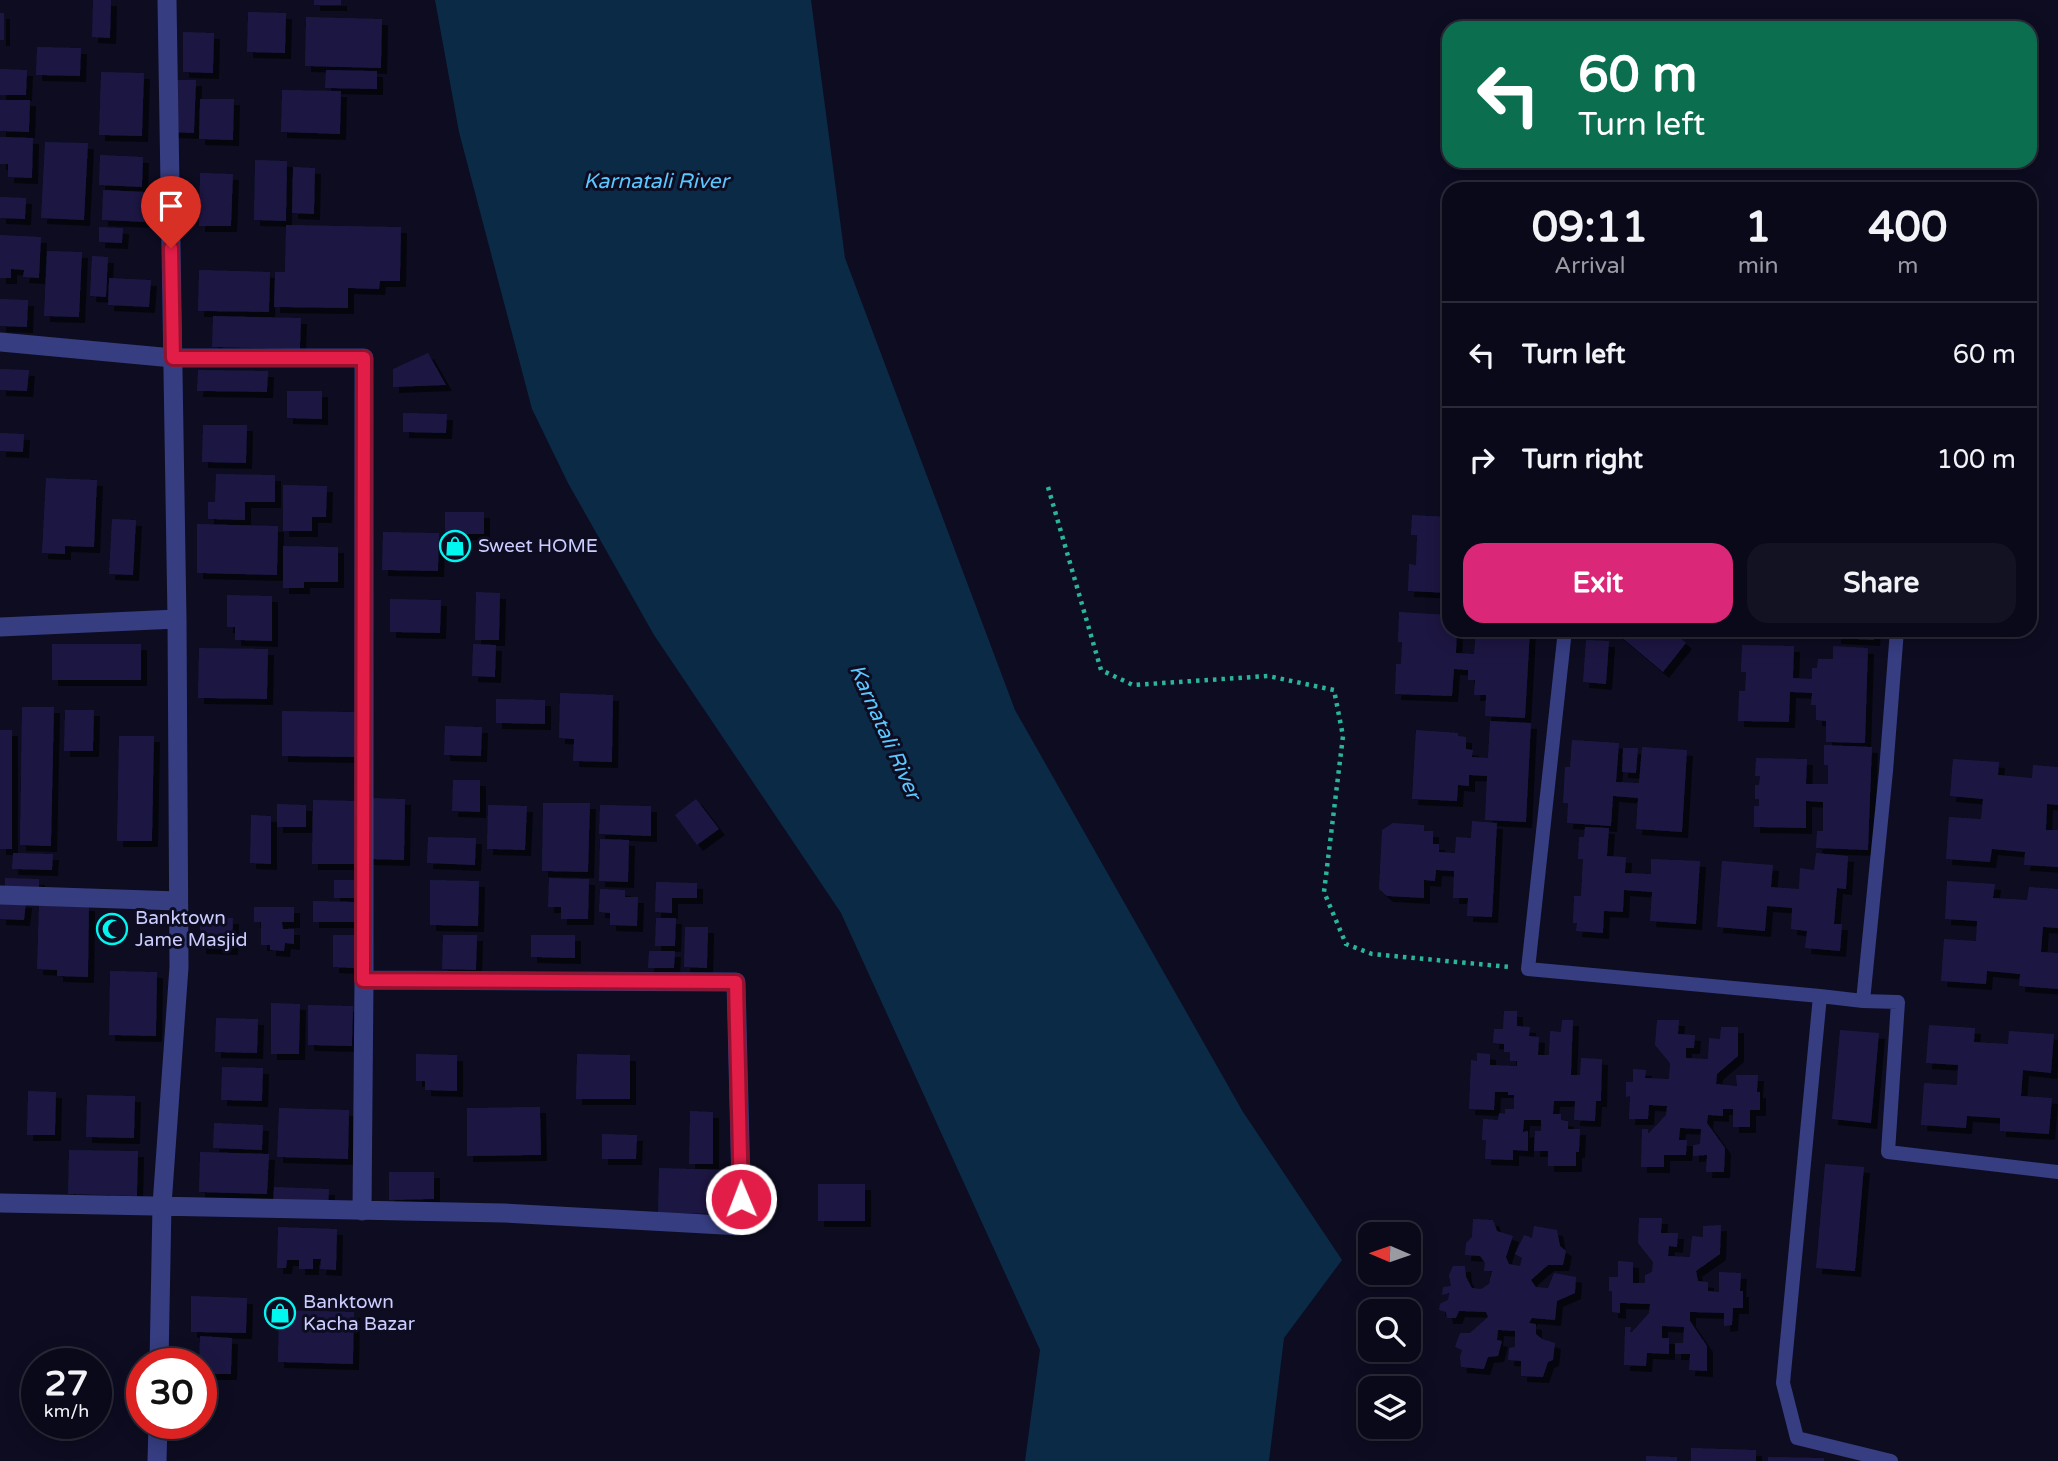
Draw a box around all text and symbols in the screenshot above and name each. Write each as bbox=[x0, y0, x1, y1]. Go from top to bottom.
text: 60 m bbox=[1578, 46, 1697, 105]
icon: left bbox=[1463, 49, 1554, 140]
text: Turn left bbox=[1578, 106, 1705, 144]
water label: Karnatali River bbox=[583, 169, 731, 194]
pin bbox=[141, 176, 201, 248]
icon: arrive bbox=[152, 187, 190, 225]
text: 09:11 bbox=[1532, 202, 1648, 253]
text: 1 bbox=[1745, 202, 1771, 253]
text: 400 bbox=[1868, 202, 1947, 253]
text: Arrival bbox=[1554, 252, 1625, 280]
text: min bbox=[1738, 252, 1779, 280]
text: m bbox=[1897, 252, 1918, 280]
icon: left bbox=[1463, 336, 1501, 374]
text: Turn left bbox=[1522, 339, 1625, 370]
text: 60 m bbox=[1953, 339, 2016, 370]
icon: right bbox=[1463, 441, 1501, 479]
text: Turn right bbox=[1522, 444, 1643, 475]
text: 100 m bbox=[1936, 444, 2016, 475]
shop icon: Sweet HOME bbox=[438, 529, 472, 563]
place label: Sweet HOME bbox=[478, 535, 598, 557]
button: Exit bbox=[1463, 543, 1733, 623]
button: Share bbox=[1747, 543, 2016, 623]
water label: Karnatali River bbox=[844, 661, 927, 806]
place label: Banktown Jame Masjid bbox=[135, 907, 247, 951]
mosque icon: Banktown Jame Masjid bbox=[95, 912, 129, 946]
position arrow bbox=[704, 1162, 778, 1236]
north arrow bbox=[1358, 1222, 1421, 1284]
map controls bbox=[1358, 1222, 1421, 1439]
place label: Banktown Kacha Bazar bbox=[303, 1291, 416, 1335]
shop icon: Banktown Kacha Bazar bbox=[263, 1296, 297, 1330]
button: search bbox=[1358, 1299, 1421, 1362]
speed limit sign: 30 bbox=[126, 1348, 217, 1439]
text: 27 bbox=[45, 1363, 88, 1405]
button: layers bbox=[1358, 1376, 1421, 1439]
text: km/h bbox=[44, 1400, 89, 1422]

